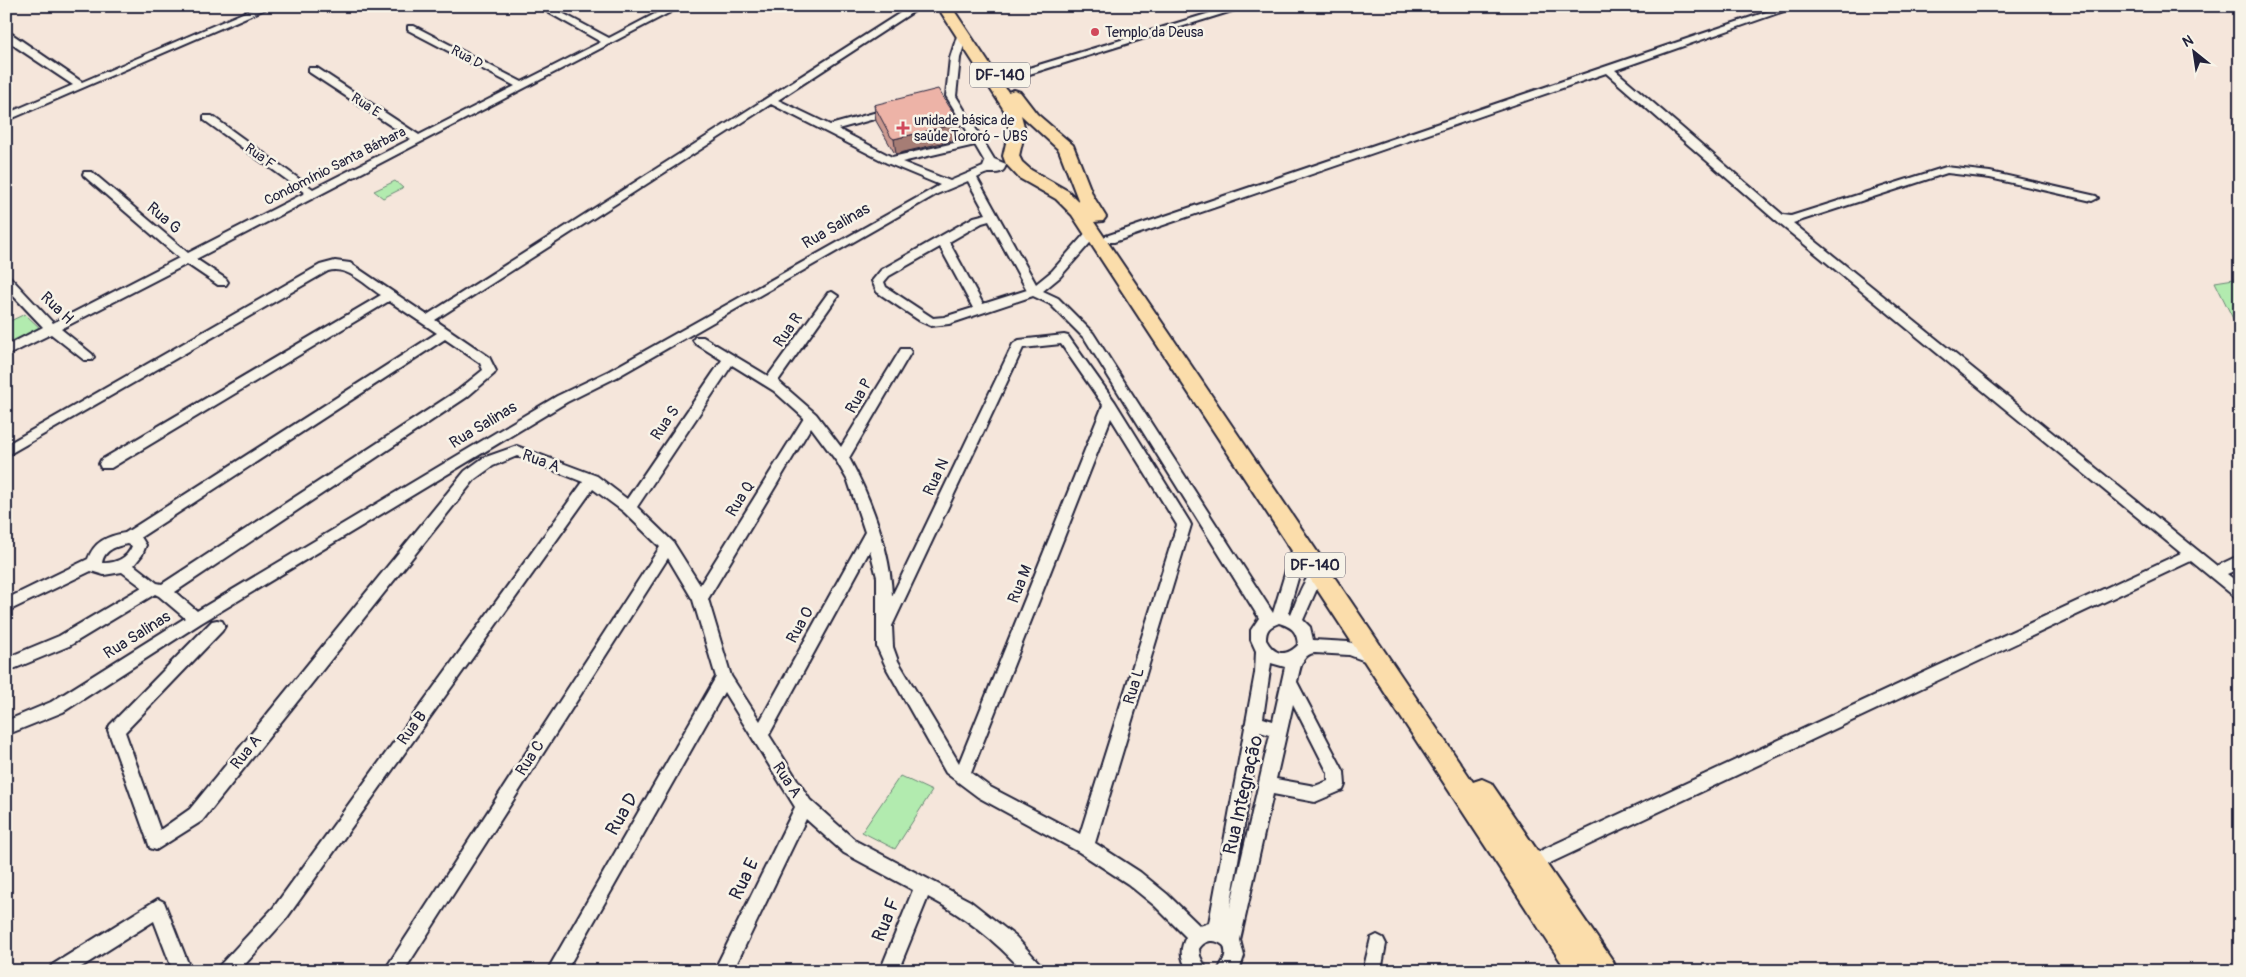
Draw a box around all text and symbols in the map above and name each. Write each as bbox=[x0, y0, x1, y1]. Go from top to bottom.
place label: Templo da Deusa bbox=[1105, 24, 1204, 41]
marker: Templo da Deusa bbox=[1089, 26, 1101, 38]
north arrow bbox=[2168, 28, 2218, 78]
text: N bbox=[2179, 31, 2196, 51]
street label: Rua D bbox=[448, 42, 486, 72]
road number: DF-140 bbox=[970, 62, 1030, 88]
street label: Rua E bbox=[348, 89, 384, 121]
place label: unidade básica de saúde Tororó - UBS bbox=[914, 112, 1028, 145]
marker: unidade básica de saúde Tororó - UBS bbox=[896, 121, 910, 135]
street label: Condomínio Santa Bárbara bbox=[261, 123, 409, 209]
street label: Rua F bbox=[242, 139, 278, 173]
street label: Rua G bbox=[143, 198, 185, 238]
street label: Rua Salinas bbox=[798, 199, 874, 253]
street label: Rua H bbox=[36, 287, 78, 329]
street label: Rua R bbox=[769, 309, 807, 351]
street label: Rua P bbox=[841, 375, 877, 417]
street label: Rua Salinas bbox=[446, 397, 520, 453]
street label: Rua S bbox=[646, 402, 684, 444]
street label: Rua A bbox=[519, 445, 563, 477]
street label: Rua N bbox=[919, 455, 953, 499]
street label: Rua Q bbox=[721, 478, 759, 520]
road number: DF-140 bbox=[1285, 552, 1345, 578]
street label: Rua M bbox=[1003, 562, 1037, 606]
street label: Rua O bbox=[782, 603, 818, 647]
street label: Rua Salinas bbox=[100, 607, 174, 663]
street label: Rua L bbox=[1119, 665, 1149, 707]
street label: Rua B bbox=[393, 707, 431, 749]
street label: Rua A bbox=[226, 731, 266, 773]
street label: Rua Integração bbox=[1218, 733, 1268, 857]
street label: Rua C bbox=[511, 736, 549, 779]
street label: Rua A bbox=[768, 758, 806, 802]
street label: Rua D bbox=[600, 788, 644, 840]
street label: Rua E bbox=[724, 854, 764, 904]
street label: Rua F bbox=[866, 895, 906, 945]

